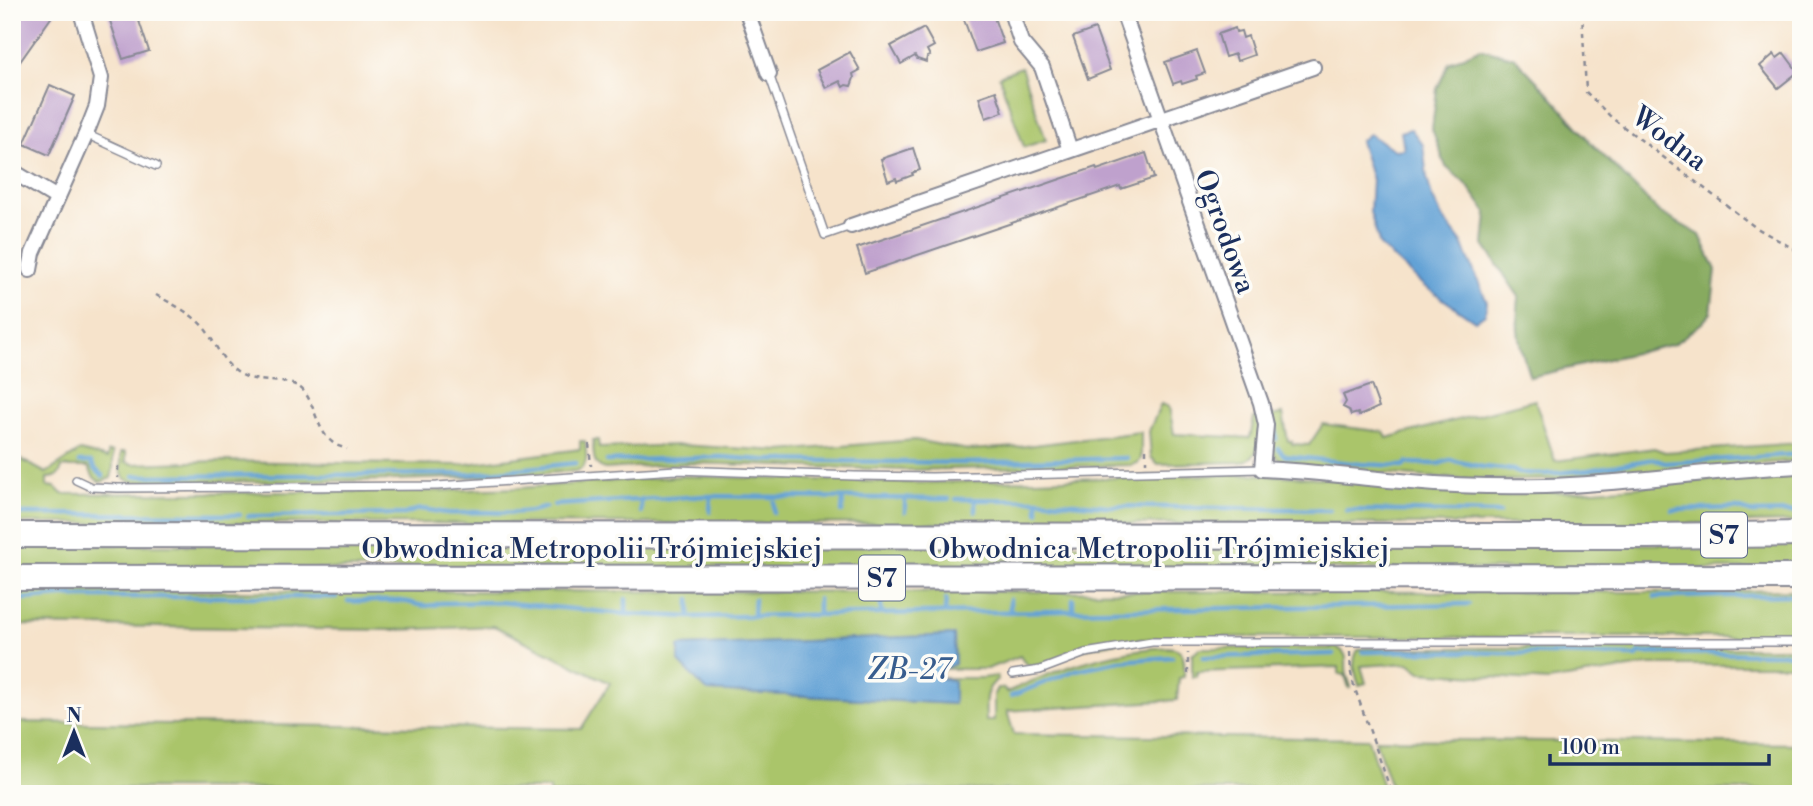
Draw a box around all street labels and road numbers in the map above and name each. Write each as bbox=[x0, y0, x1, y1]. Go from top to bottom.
street label: Wodna bbox=[1623, 99, 1715, 180]
street label: Ogrodowa bbox=[1186, 165, 1263, 299]
road number: S7 bbox=[1701, 512, 1747, 558]
street label: Obwodnica Metropolii Trójmiejskiej bbox=[362, 532, 822, 567]
street label: Obwodnica Metropolii Trójmiejskiej bbox=[929, 532, 1389, 567]
road number: S7 bbox=[859, 556, 905, 600]

